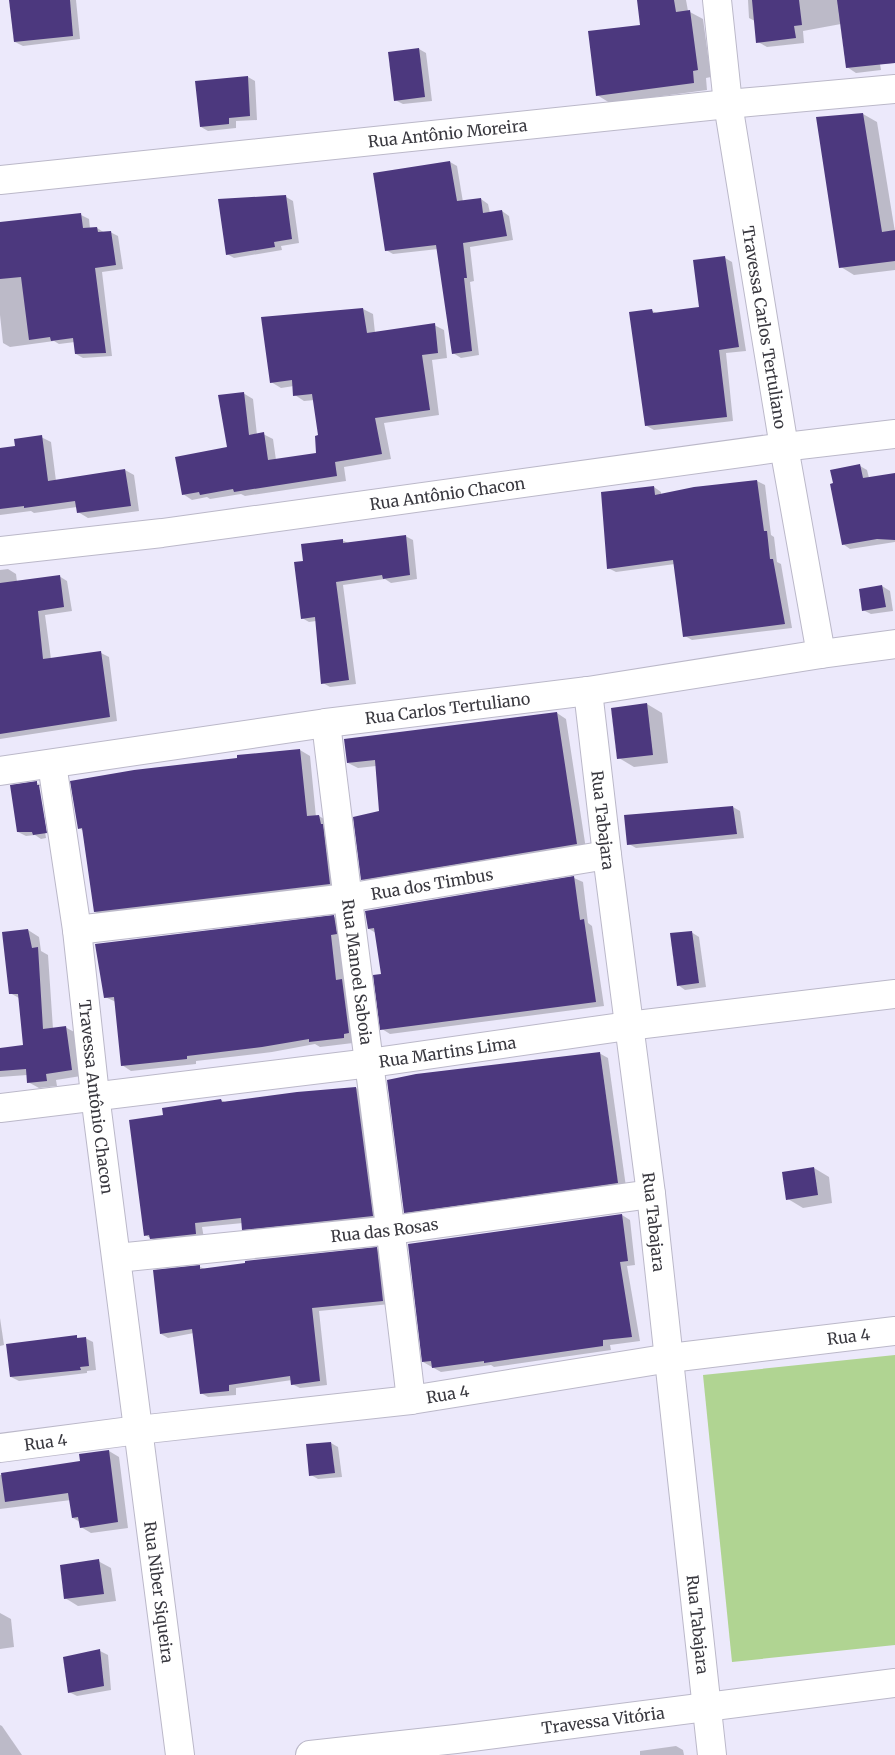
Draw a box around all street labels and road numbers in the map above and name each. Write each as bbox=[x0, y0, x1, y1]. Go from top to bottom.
street label: Rua Antônio Moreira bbox=[367, 115, 529, 152]
street label: Travessa Carlos Tertuliano bbox=[738, 225, 791, 430]
street label: Rua Antônio Chacon bbox=[368, 473, 527, 514]
street label: Rua Carlos Tertuliano bbox=[364, 688, 531, 728]
street label: Rua Tabajara bbox=[587, 769, 619, 871]
street label: Rua dos Timbus bbox=[369, 864, 495, 904]
street label: Rua Manoel Saboia bbox=[338, 898, 377, 1046]
street label: Travessa Antônio Chacon bbox=[75, 999, 118, 1196]
street label: Rua Martins Lima bbox=[378, 1032, 518, 1072]
street label: Rua Tabajara bbox=[638, 1171, 669, 1273]
street label: Rua das Rosas bbox=[330, 1214, 440, 1246]
street label: Rua 4 bbox=[826, 1324, 871, 1349]
street label: Rua 4 bbox=[425, 1381, 471, 1407]
street label: Rua 4 bbox=[23, 1429, 68, 1455]
street label: Rua Niber Siqueira bbox=[140, 1520, 178, 1665]
street label: Rua Tabajara bbox=[682, 1574, 713, 1676]
street label: Travessa Vitória bbox=[540, 1702, 666, 1738]

